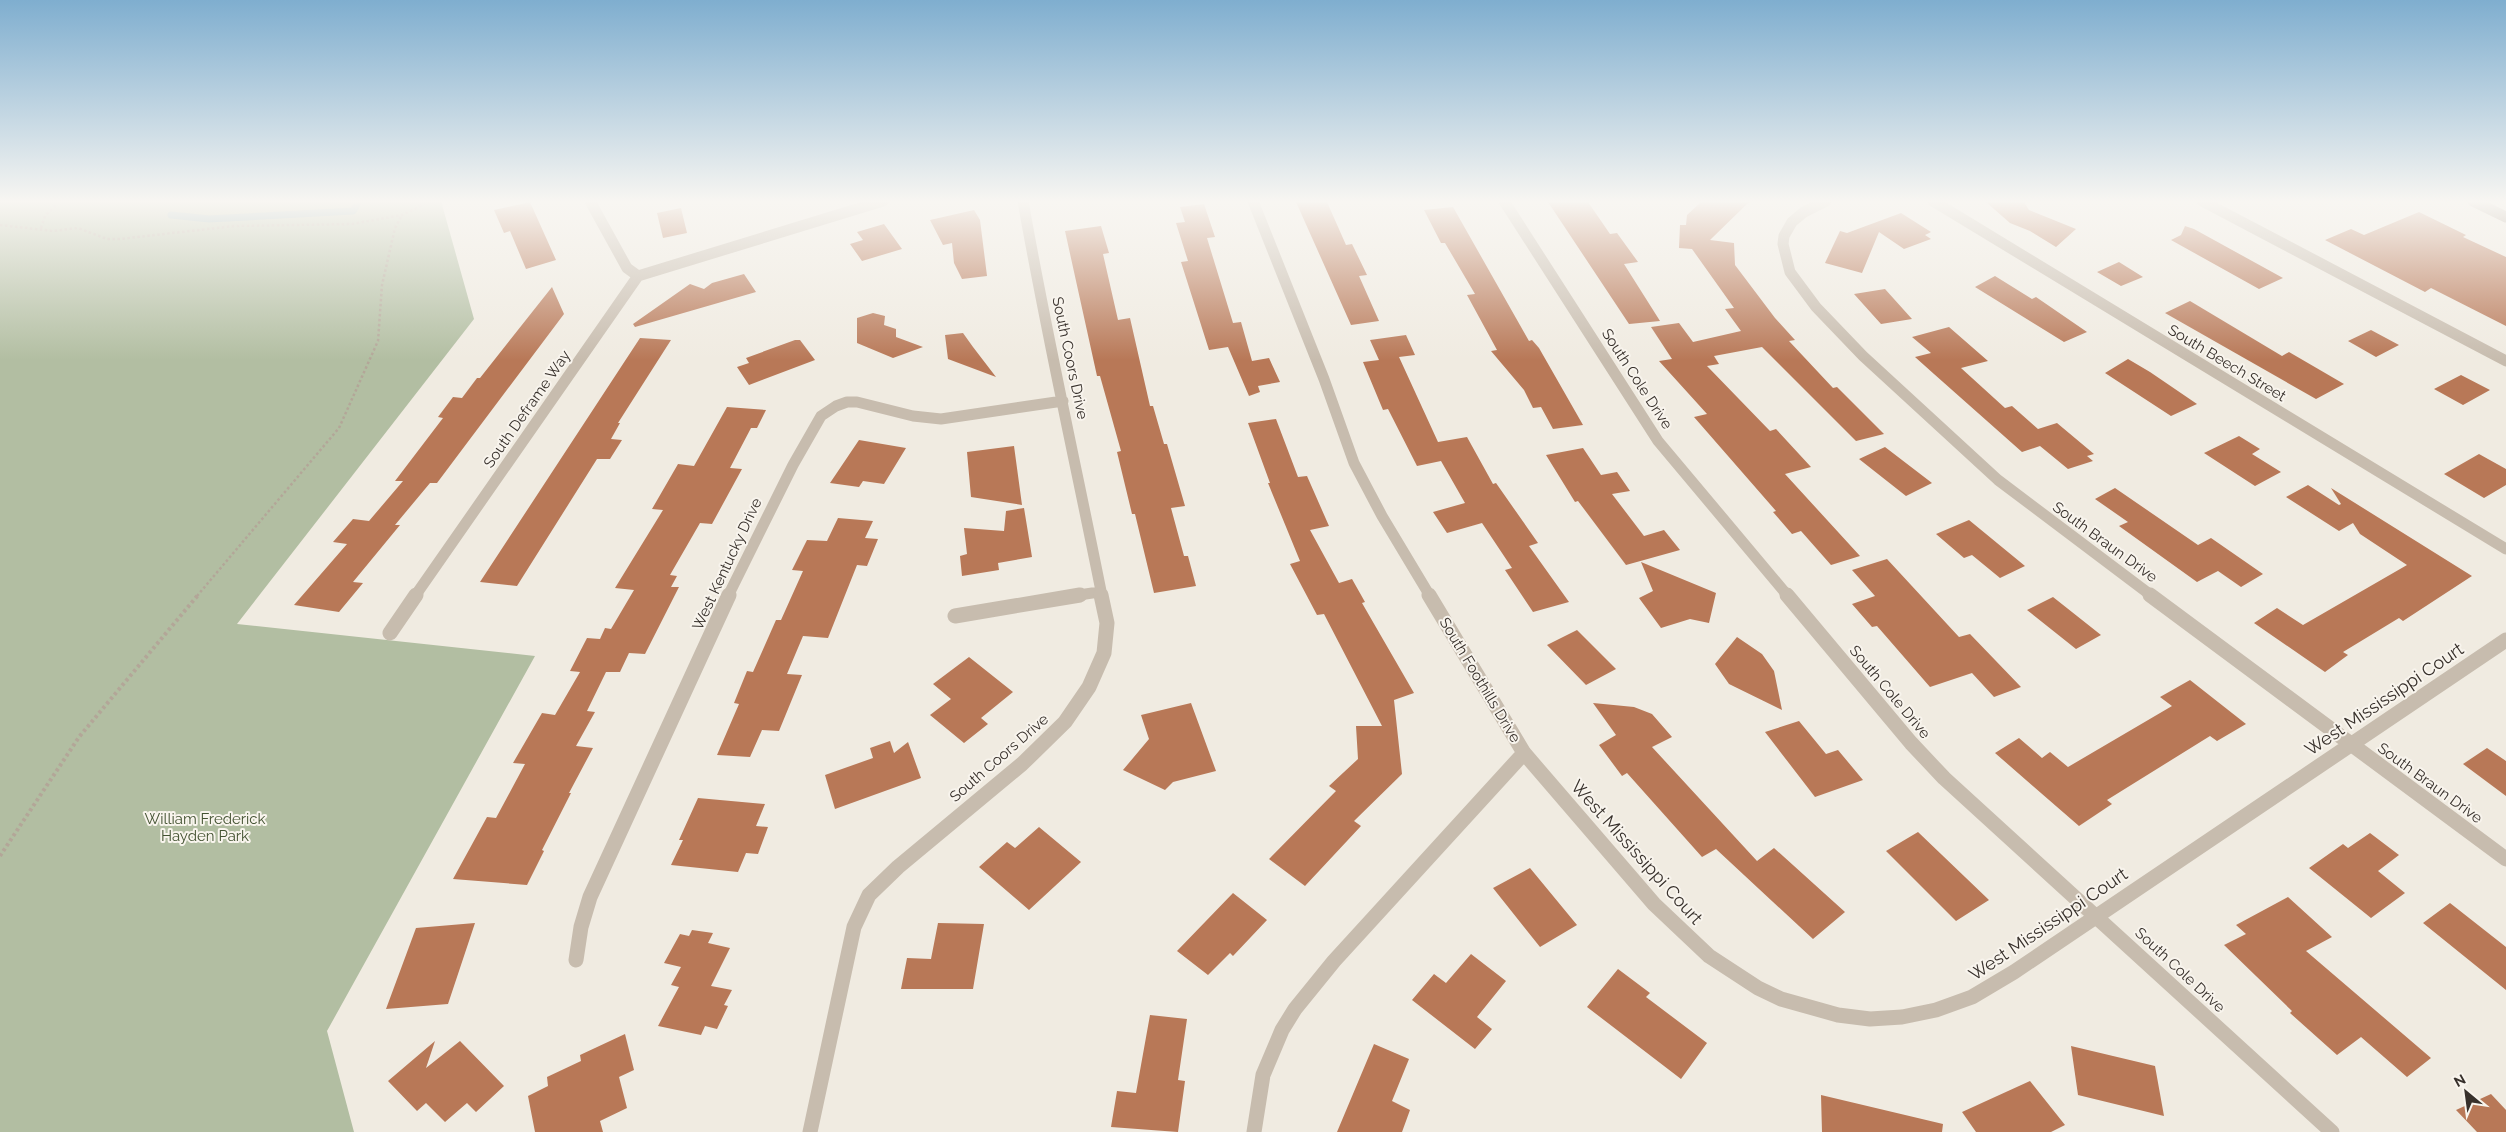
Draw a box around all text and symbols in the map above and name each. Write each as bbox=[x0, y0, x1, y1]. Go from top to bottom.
street label: South Coors Drive bbox=[1048, 295, 1092, 421]
street label: South Beech Street bbox=[2165, 321, 2289, 405]
street label: South Cole Drive bbox=[1598, 325, 1676, 433]
street label: South Deframe Way bbox=[480, 347, 574, 471]
street label: West Kentucky Drive bbox=[688, 495, 766, 633]
street label: South Braun Drive bbox=[2049, 498, 2161, 586]
street label: South Foothills Drive bbox=[1436, 614, 1525, 746]
street label: West Mississippi Court bbox=[2301, 638, 2467, 760]
street label: South Cole Drive bbox=[1846, 642, 1934, 742]
street label: South Coors Drive bbox=[946, 710, 1052, 806]
street label: South Braun Drive bbox=[2374, 739, 2486, 827]
street label: West Mississippi Court bbox=[1567, 776, 1707, 928]
park label: William Frederick Hayden Park bbox=[144, 810, 266, 845]
street label: West Mississippi Court bbox=[1965, 863, 2131, 985]
street label: South Cole Drive bbox=[2131, 924, 2229, 1016]
north arrow bbox=[2441, 1067, 2491, 1117]
text: N bbox=[2451, 1071, 2468, 1090]

